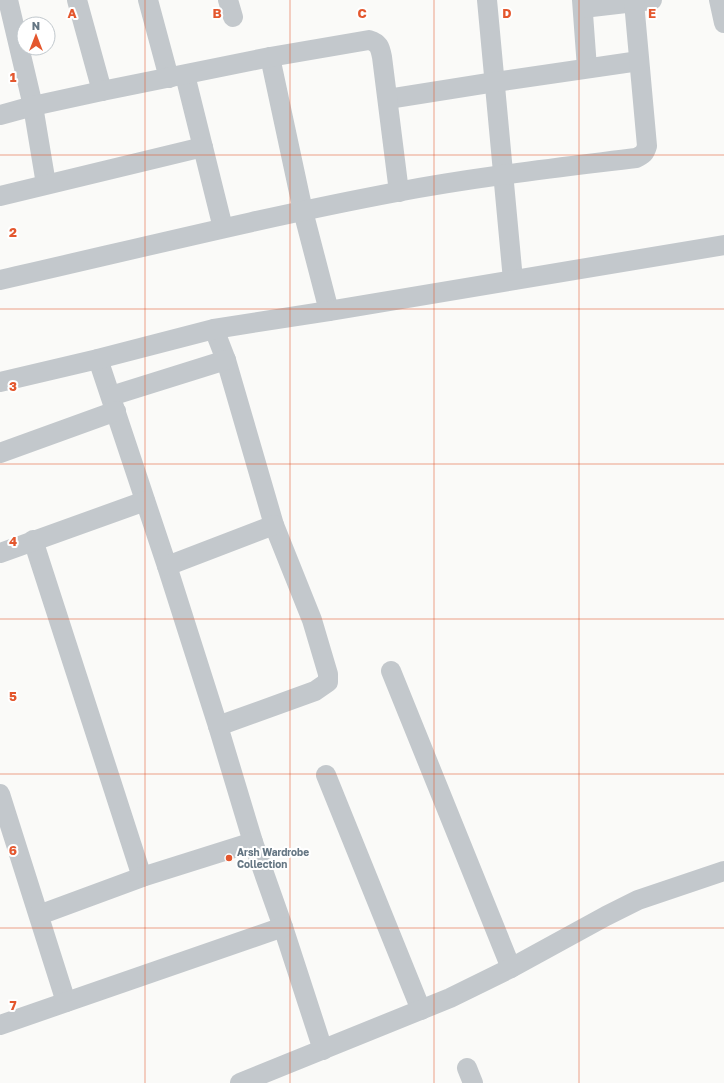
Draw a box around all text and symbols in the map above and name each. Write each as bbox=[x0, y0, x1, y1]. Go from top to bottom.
text: A bbox=[67, 5, 77, 21]
text: B bbox=[212, 5, 222, 21]
text: C bbox=[357, 5, 367, 21]
text: D bbox=[502, 5, 512, 21]
text: E bbox=[648, 5, 656, 21]
north arrow bbox=[16, 16, 56, 56]
text: N bbox=[32, 19, 40, 32]
text: 1 bbox=[10, 69, 17, 85]
text: 2 bbox=[9, 224, 17, 240]
text: 3 bbox=[9, 378, 17, 394]
text: 4 bbox=[9, 533, 17, 549]
text: 5 bbox=[9, 688, 17, 704]
text: 6 bbox=[9, 842, 17, 858]
place label: Arsh Wardrobe Collection bbox=[237, 846, 309, 870]
marker: Arsh Wardrobe Collection bbox=[224, 853, 234, 863]
text: 7 bbox=[9, 997, 17, 1013]

